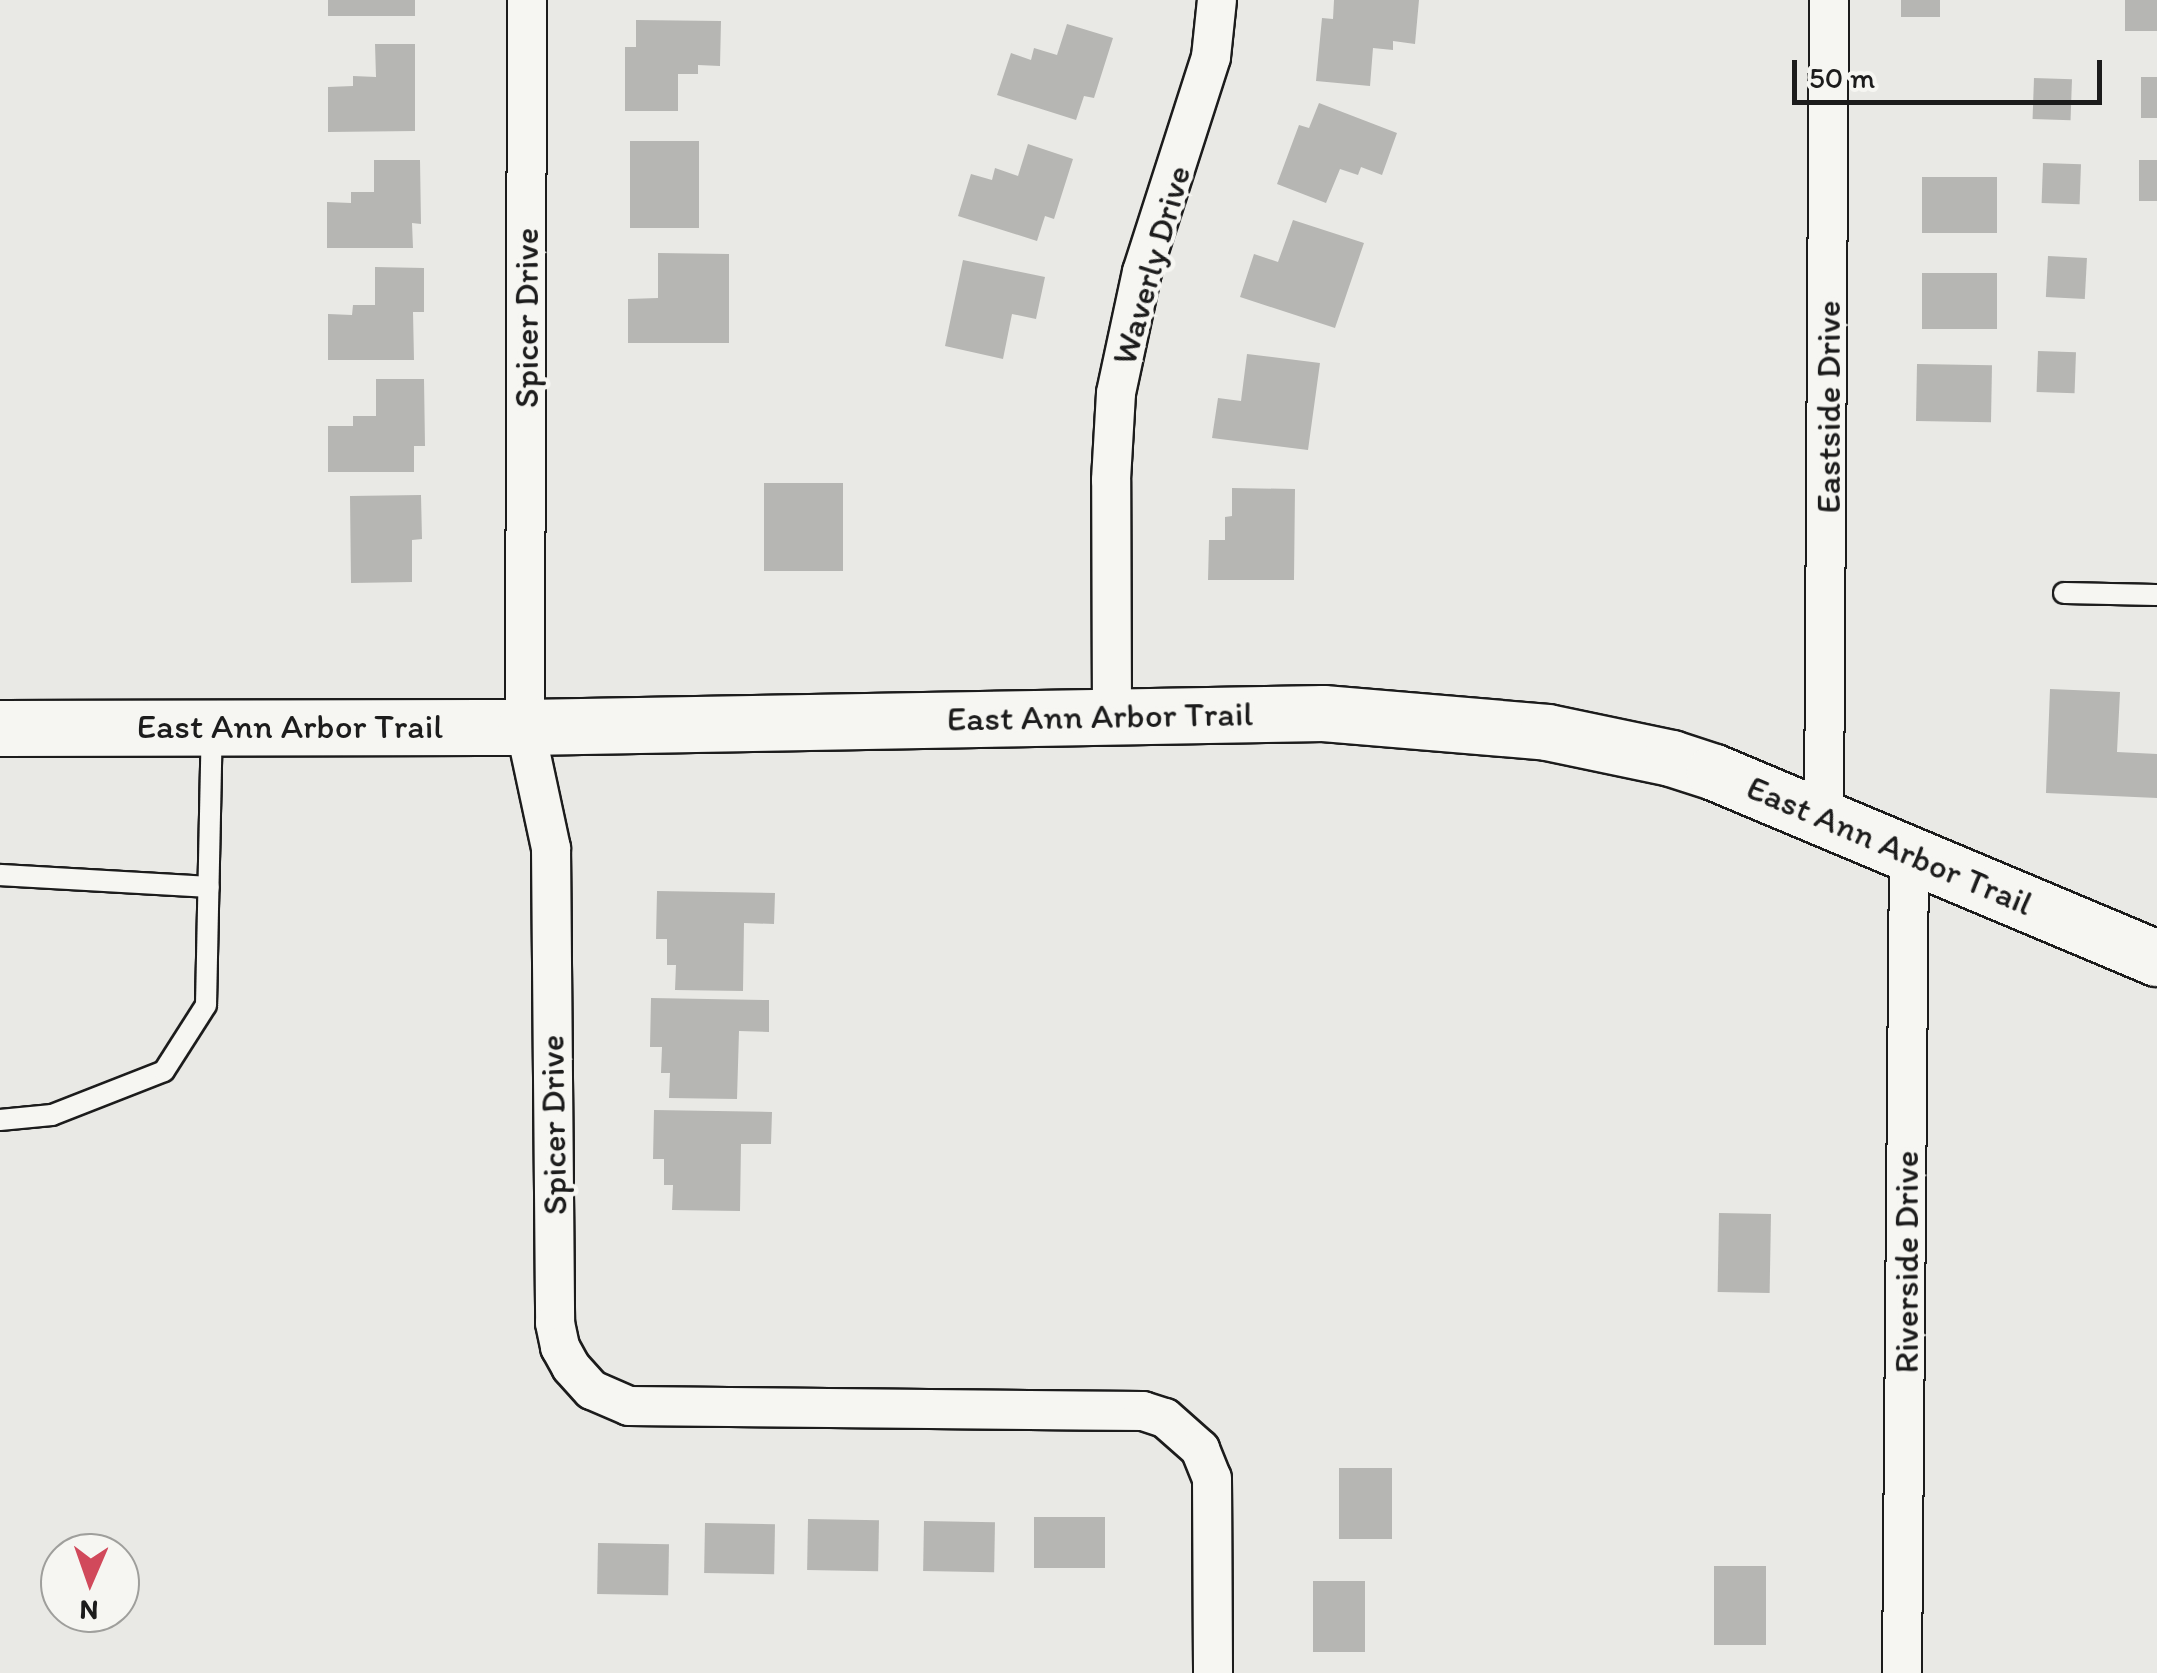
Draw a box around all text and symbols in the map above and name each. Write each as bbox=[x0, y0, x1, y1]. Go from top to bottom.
scale bar bbox=[1797, 40, 2107, 102]
text: 50 m bbox=[1809, 59, 1875, 96]
street label: Waverly Drive bbox=[1102, 160, 1200, 370]
street label: Spicer Drive bbox=[505, 228, 547, 408]
street label: Eastside Drive bbox=[1807, 300, 1849, 514]
street label: East Ann Arbor Trail bbox=[947, 692, 1253, 740]
street label: East Ann Arbor Trail bbox=[137, 705, 443, 747]
street label: East Ann Arbor Trail bbox=[1741, 766, 2039, 924]
street label: Spicer Drive bbox=[530, 1034, 576, 1216]
street label: Riverside Drive bbox=[1885, 1150, 1927, 1374]
north arrow bbox=[40, 1533, 140, 1633]
text: N bbox=[79, 1594, 99, 1628]

